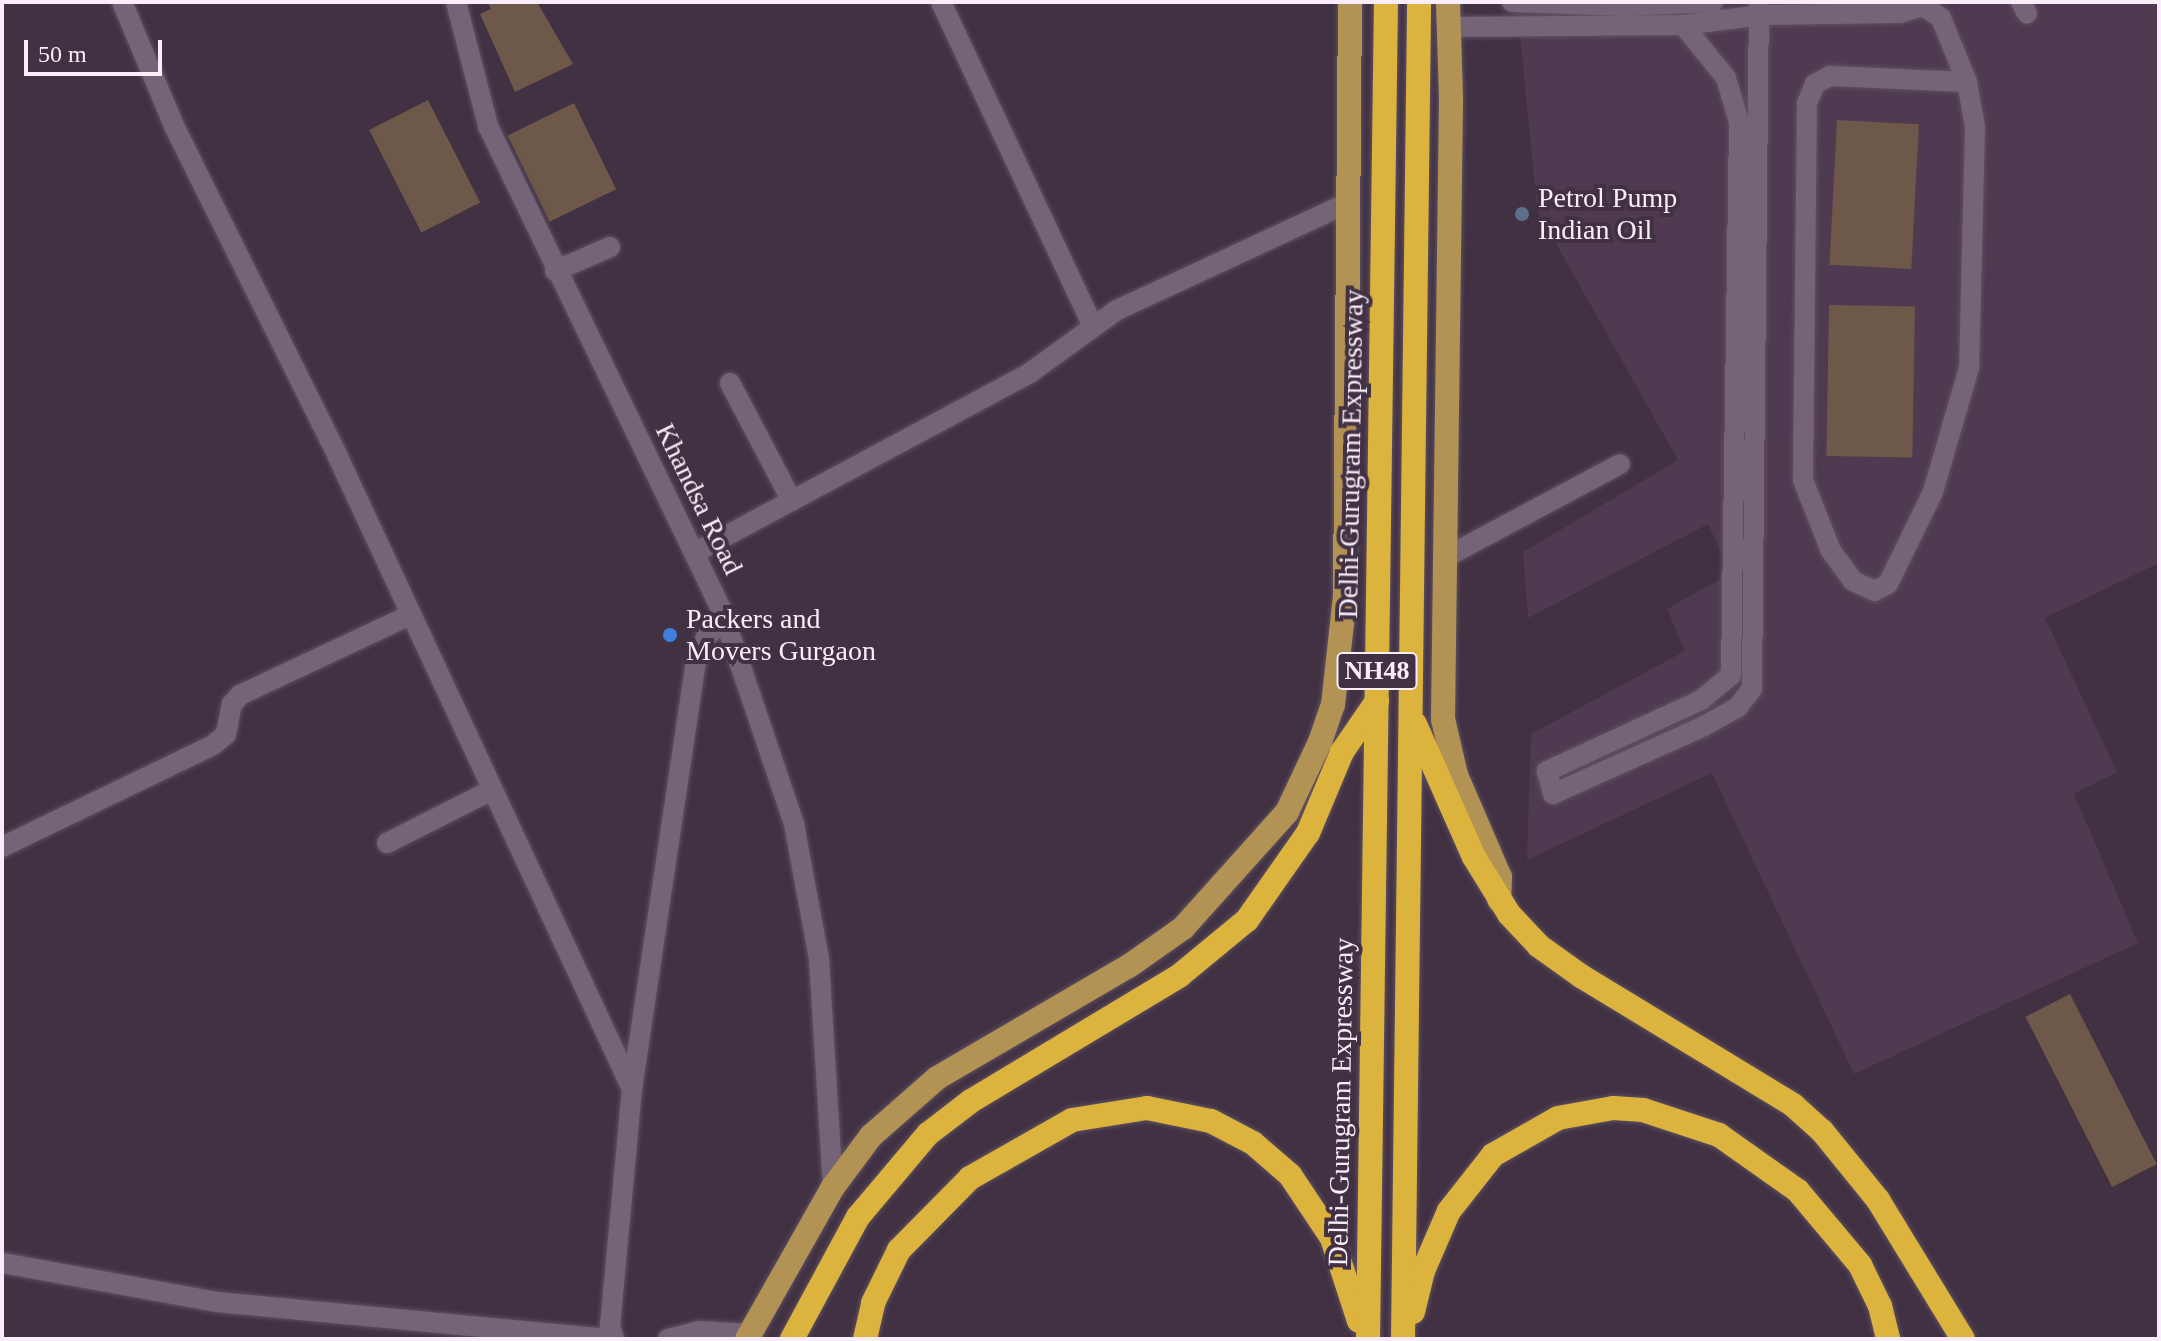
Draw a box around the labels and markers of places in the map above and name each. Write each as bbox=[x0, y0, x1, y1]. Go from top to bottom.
place label: Petrol Pump Indian Oil bbox=[1538, 181, 1677, 247]
marker: Petrol Pump Indian Oil bbox=[1513, 205, 1531, 223]
place label: Packers and Movers Gurgaon bbox=[686, 602, 876, 668]
marker: Packers and Movers Gurgaon bbox=[661, 626, 679, 644]

